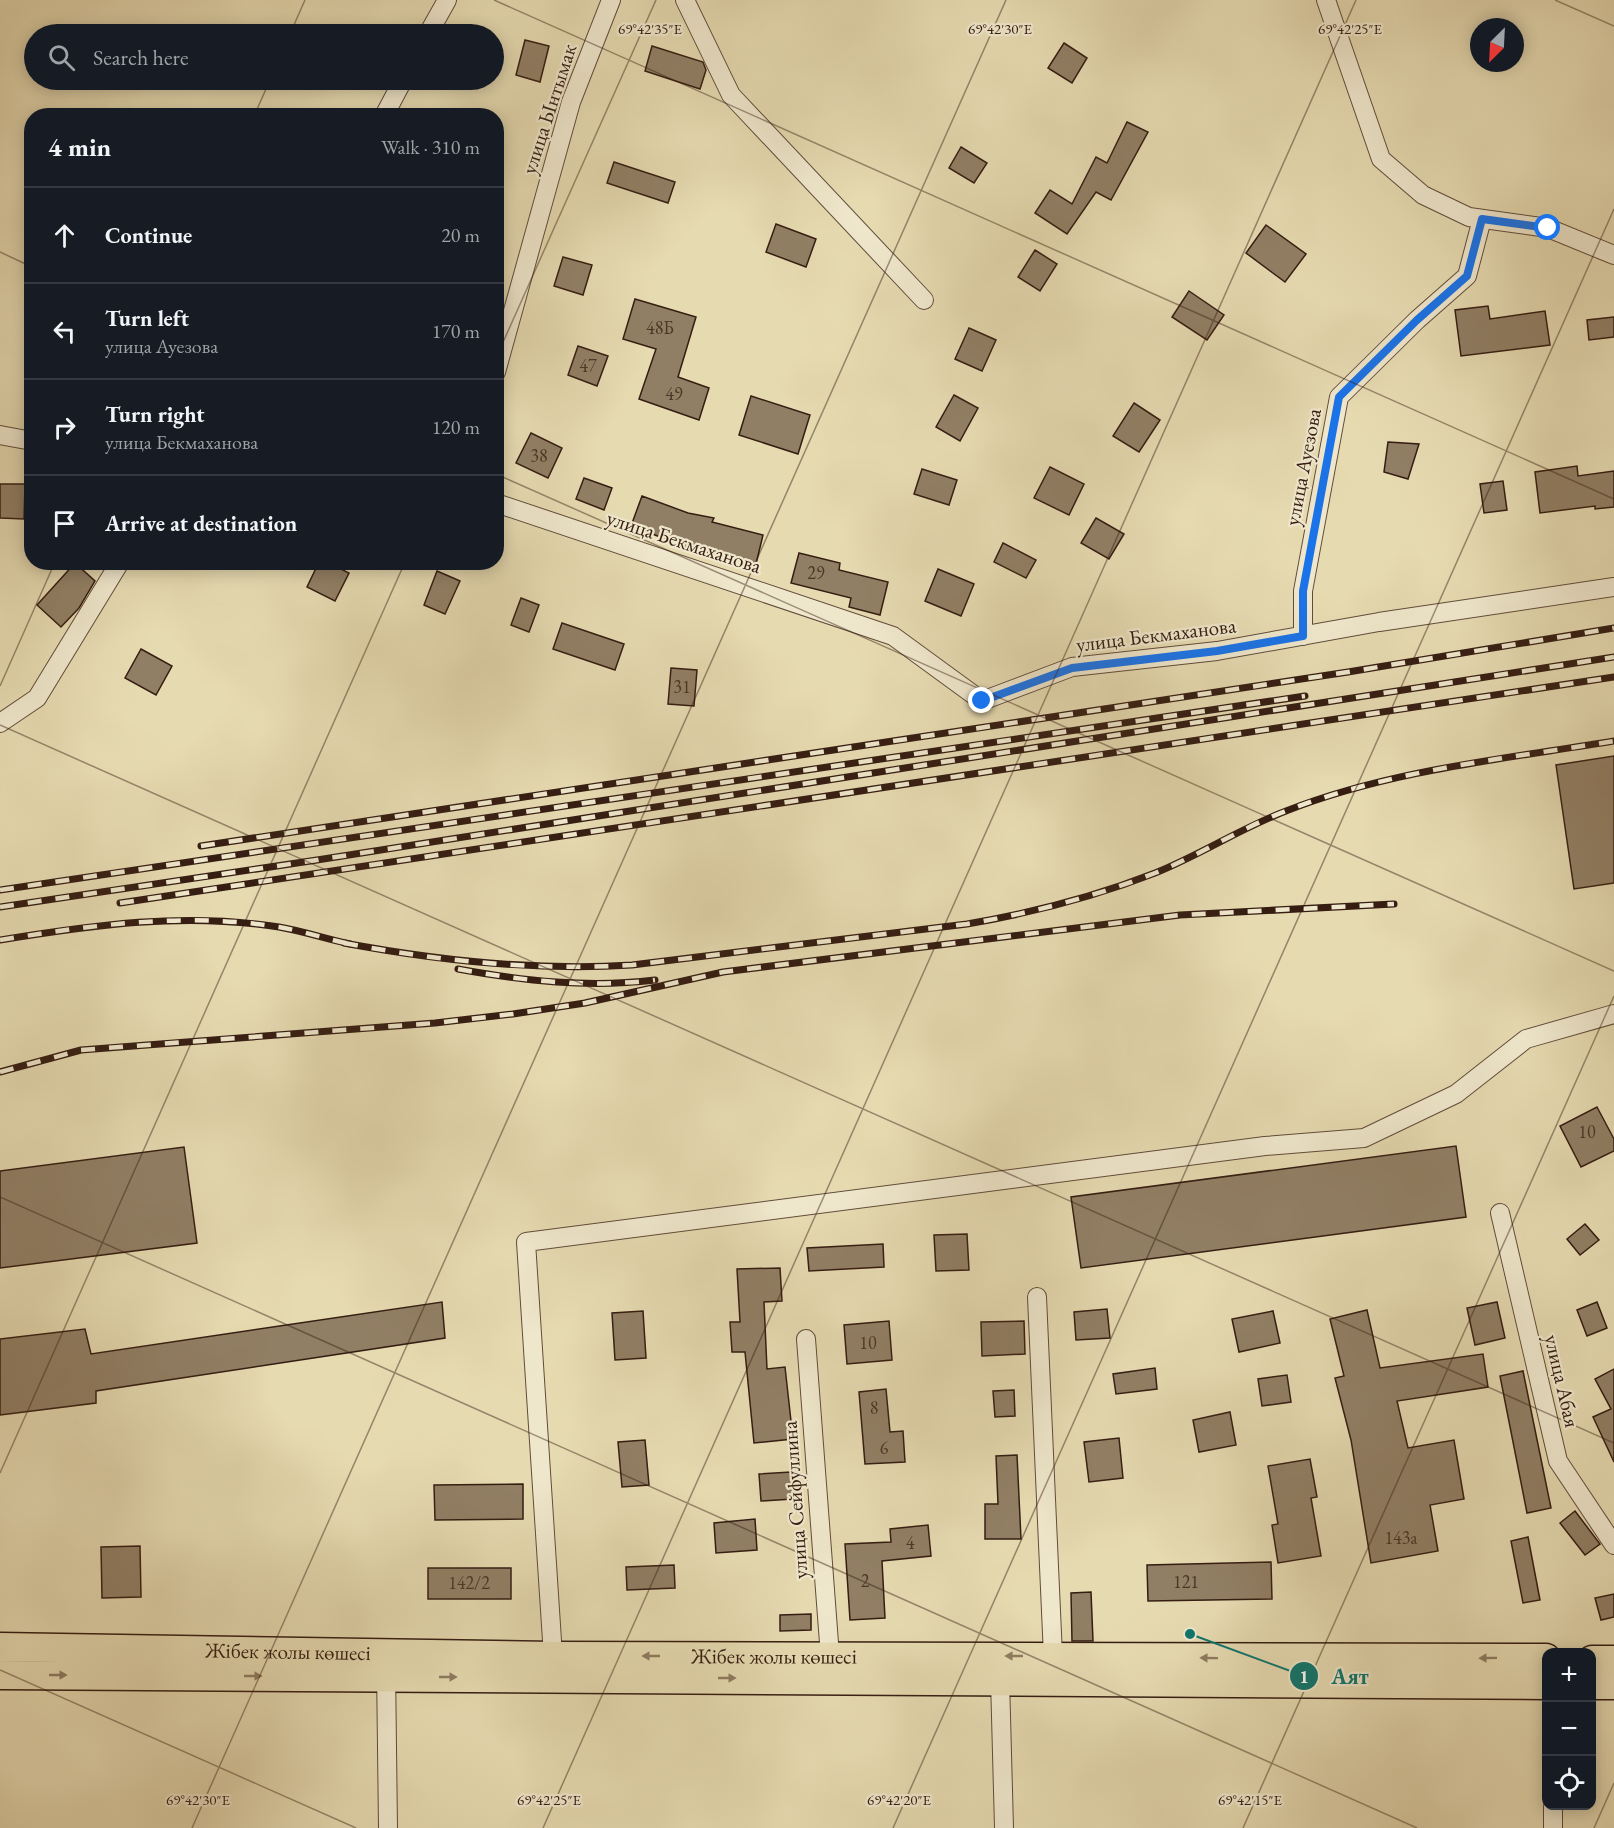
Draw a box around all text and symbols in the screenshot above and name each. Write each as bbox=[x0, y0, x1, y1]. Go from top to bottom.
north arrow bbox=[1470, 18, 1524, 72]
text: 69°42'35"E bbox=[618, 19, 683, 38]
text: 69°42'30"E bbox=[968, 19, 1033, 38]
text: 69°42'25"E bbox=[1318, 19, 1383, 38]
search box bbox=[24, 24, 504, 90]
street label: улица Ынтымак bbox=[515, 40, 582, 177]
icon: search bbox=[45, 41, 78, 74]
text: Search here bbox=[93, 43, 188, 72]
text: 4 min bbox=[48, 130, 111, 164]
text: Walk · 310 m bbox=[381, 134, 480, 160]
route start bbox=[1534, 214, 1560, 240]
icon: ahead bbox=[48, 219, 81, 252]
text: Continue bbox=[105, 221, 192, 250]
text: 20 m bbox=[441, 222, 480, 248]
text: Turn left bbox=[105, 304, 189, 333]
icon: left bbox=[48, 315, 81, 348]
house number: 48Б bbox=[646, 316, 674, 339]
text: 170 m bbox=[432, 318, 480, 344]
text: улица Ауезова bbox=[105, 333, 218, 359]
house number: 47 bbox=[579, 354, 597, 377]
house number: 49 bbox=[665, 382, 683, 405]
text: Turn right bbox=[105, 400, 204, 429]
street label: улица Ауезова bbox=[1278, 405, 1327, 528]
icon: right bbox=[48, 411, 81, 444]
text: 120 m bbox=[432, 414, 480, 440]
text: улица Бекмаханова bbox=[105, 429, 258, 455]
house number: 38 bbox=[530, 444, 548, 467]
street label: улица Бекмаханова bbox=[603, 504, 765, 579]
icon: arrive bbox=[48, 507, 81, 540]
text: Arrive at destination bbox=[105, 509, 297, 538]
house number: 29 bbox=[807, 561, 825, 584]
street label: улица Бекмаханова bbox=[1074, 611, 1238, 658]
house number: 31 bbox=[673, 675, 691, 698]
route end bbox=[968, 687, 994, 713]
house number: 10 bbox=[1578, 1120, 1596, 1143]
house number: 10 bbox=[859, 1331, 877, 1354]
street label: улица Абая bbox=[1539, 1332, 1586, 1430]
house number: 8 bbox=[870, 1396, 878, 1419]
street label: улица Сейфуллина bbox=[775, 1419, 813, 1580]
house number: 6 bbox=[880, 1436, 889, 1459]
house number: 143а bbox=[1384, 1526, 1418, 1549]
house number: 4 bbox=[906, 1531, 915, 1554]
house number: 2 bbox=[861, 1569, 870, 1592]
house number: 121 bbox=[1173, 1570, 1199, 1593]
house number: 142/2 bbox=[448, 1571, 490, 1594]
street label: Жібек жолы көшесі bbox=[204, 1636, 371, 1666]
street label: Жібек жолы көшесі bbox=[690, 1642, 857, 1670]
map controls bbox=[1542, 1648, 1596, 1810]
button: + bbox=[1542, 1648, 1596, 1702]
one-way arrow bbox=[642, 1651, 661, 1661]
one-way arrow bbox=[1005, 1651, 1024, 1661]
one-way arrow bbox=[1200, 1653, 1219, 1663]
one-way arrow bbox=[1479, 1654, 1498, 1663]
callout: Аят bbox=[1289, 1656, 1381, 1696]
text: Аят bbox=[1330, 1662, 1369, 1691]
text: 1 bbox=[1299, 1665, 1309, 1688]
one-way arrow bbox=[49, 1670, 68, 1680]
one-way arrow bbox=[244, 1671, 263, 1681]
one-way arrow bbox=[439, 1672, 458, 1681]
one-way arrow bbox=[718, 1673, 737, 1683]
button: − bbox=[1542, 1702, 1596, 1756]
button: locate bbox=[1542, 1756, 1596, 1810]
text: 69°42'30"E bbox=[166, 1790, 231, 1809]
text: 69°42'25"E bbox=[517, 1790, 582, 1809]
text: 69°42'20"E bbox=[867, 1790, 932, 1809]
text: 69°42'15"E bbox=[1218, 1790, 1283, 1809]

